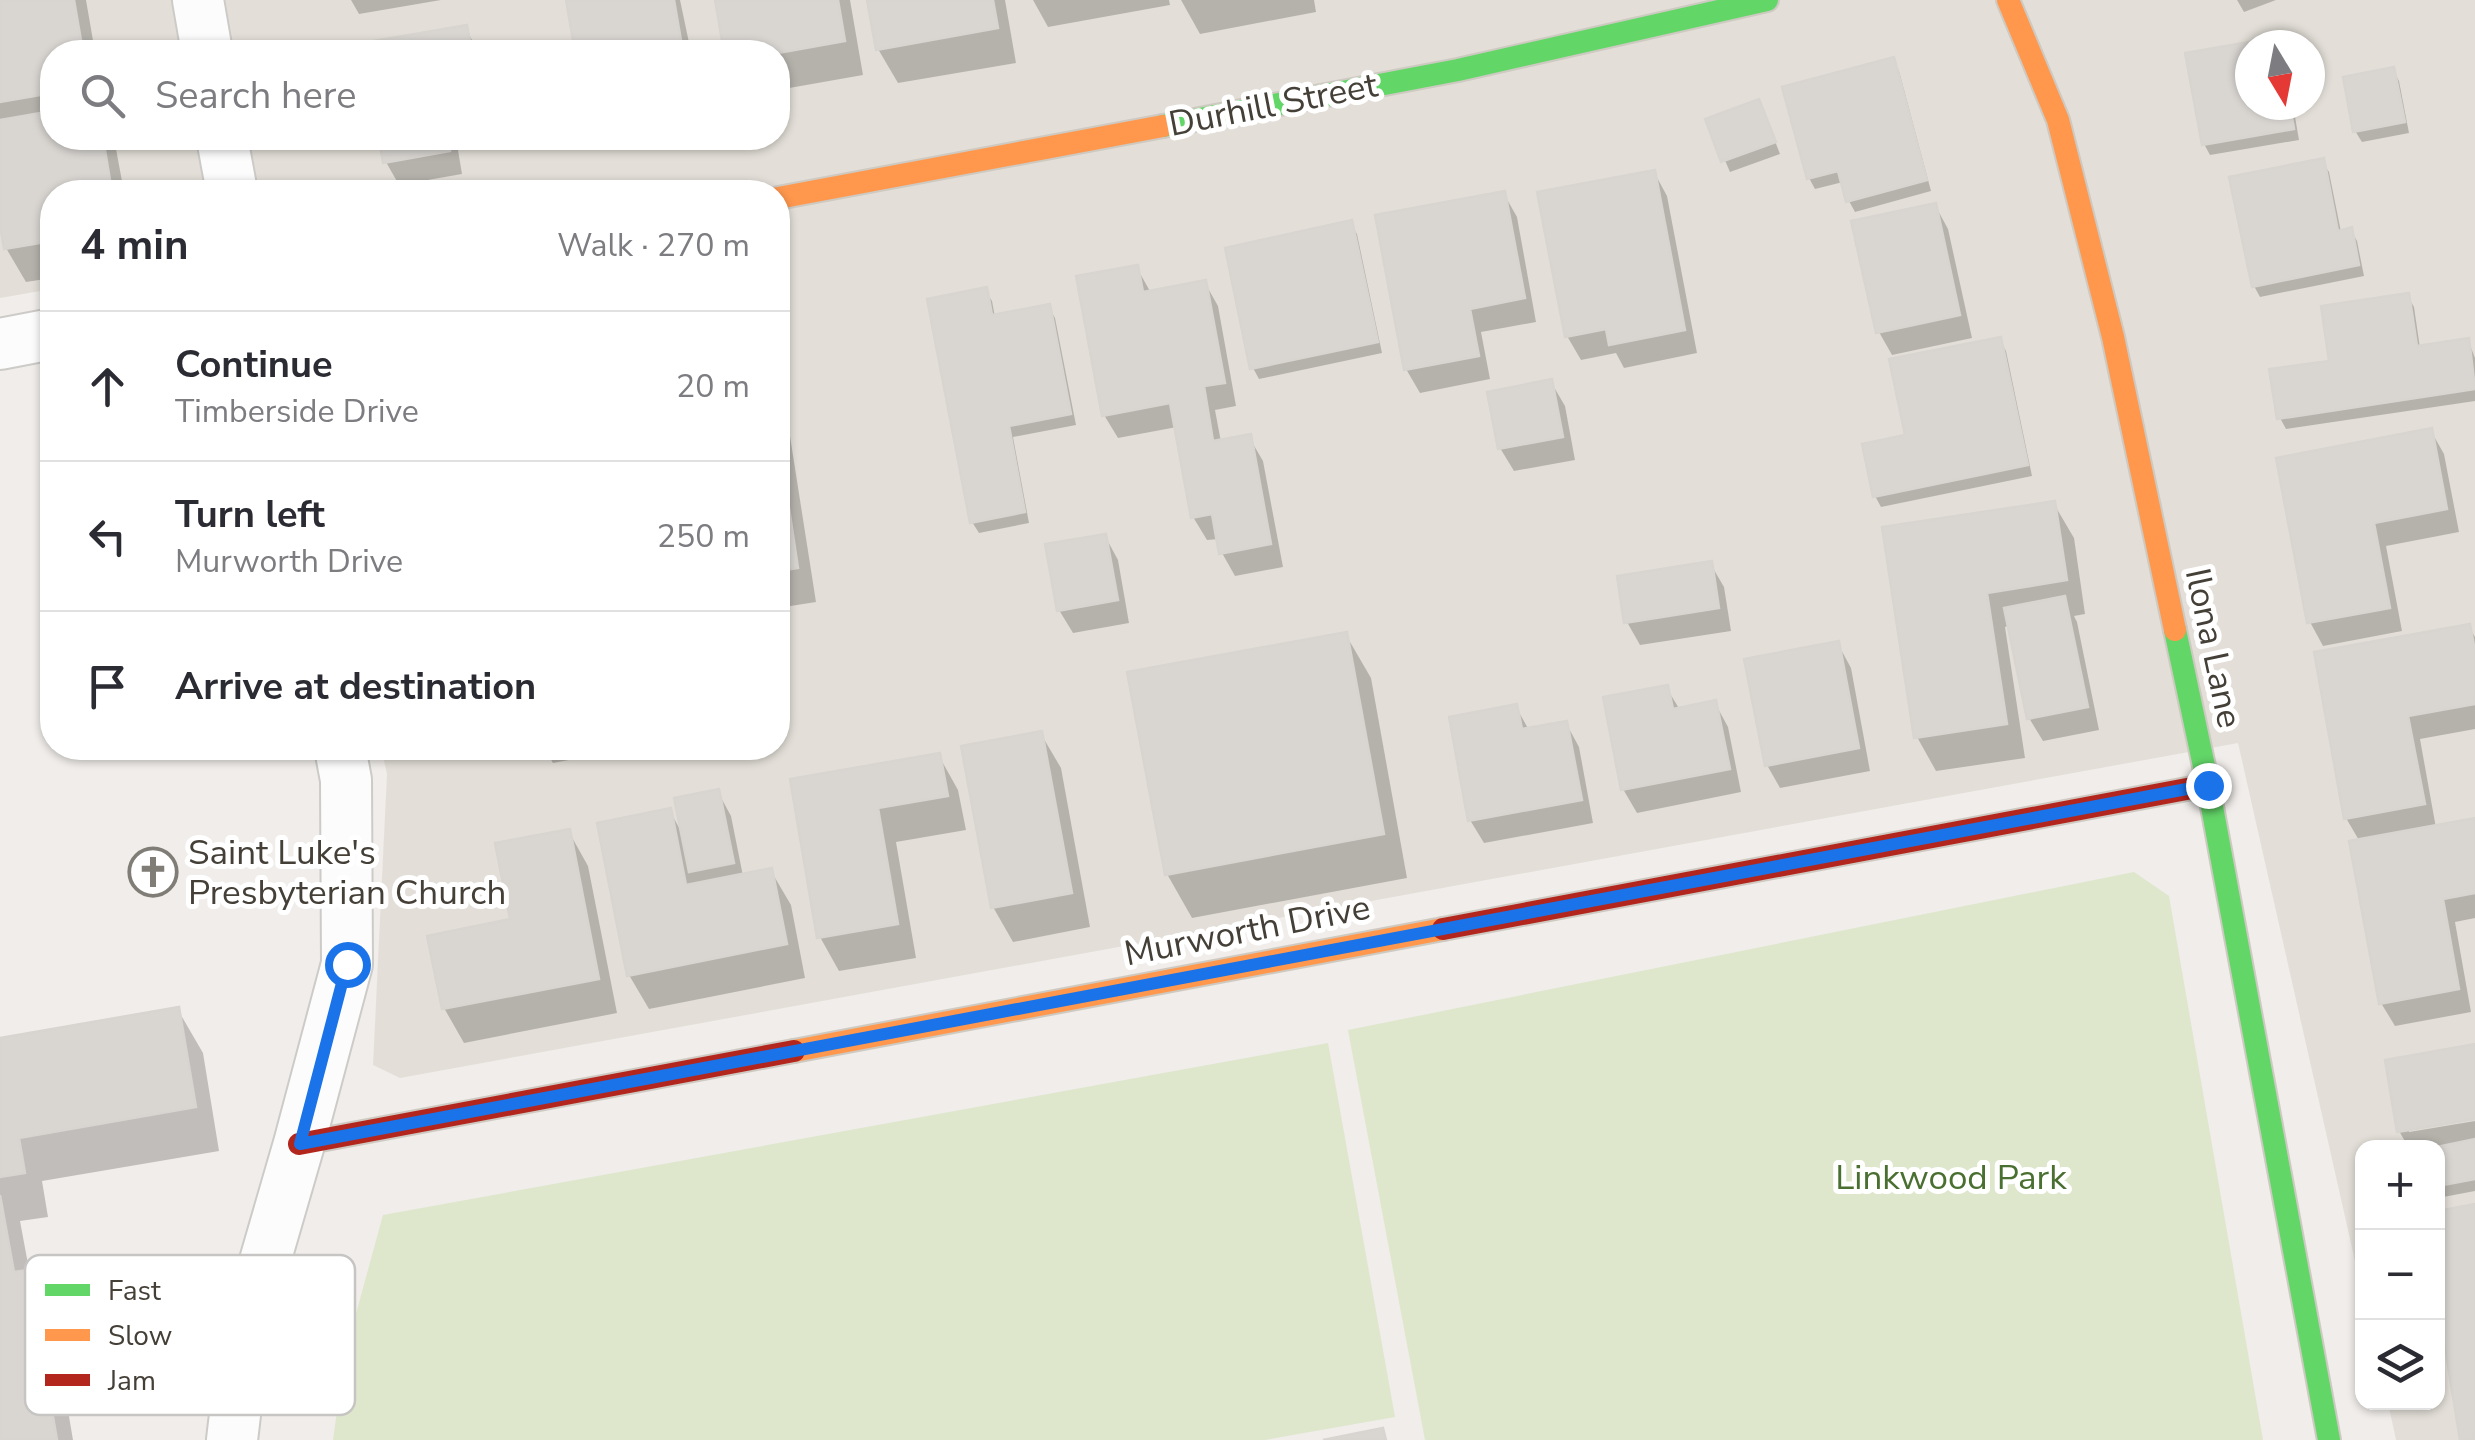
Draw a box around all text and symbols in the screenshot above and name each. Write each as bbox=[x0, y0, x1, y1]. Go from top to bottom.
north arrow bbox=[2235, 30, 2325, 120]
search box bbox=[40, 40, 790, 150]
street label: Durhill Street bbox=[1165, 61, 1382, 148]
icon: search bbox=[75, 68, 130, 123]
text: Search here bbox=[155, 70, 356, 121]
text: 4 min bbox=[80, 217, 189, 274]
text: Walk · 270 m bbox=[557, 224, 750, 267]
text: Continue bbox=[175, 339, 333, 390]
icon: ahead bbox=[80, 359, 135, 414]
text: 20 m bbox=[676, 365, 750, 408]
text: Timberside Drive bbox=[175, 390, 419, 433]
text: Turn left bbox=[175, 489, 325, 540]
icon: left bbox=[80, 509, 135, 564]
text: 250 m bbox=[657, 515, 750, 558]
text: Murworth Drive bbox=[175, 540, 403, 583]
street label: Ilona Lane bbox=[2174, 564, 2253, 732]
icon: arrive bbox=[80, 659, 135, 714]
text: Arrive at destination bbox=[175, 661, 536, 712]
route end bbox=[2186, 763, 2232, 809]
place label: Saint Luke's Presbyterian Church bbox=[188, 829, 506, 916]
church icon: Saint Luke's Presbyterian Church bbox=[127, 846, 179, 898]
street label: Murworth Drive bbox=[1120, 884, 1374, 977]
route start bbox=[325, 942, 371, 988]
map controls bbox=[2355, 1140, 2445, 1410]
button: + bbox=[2355, 1140, 2445, 1230]
park label: Linkwood Park bbox=[1835, 1154, 2067, 1201]
button: − bbox=[2355, 1230, 2445, 1320]
legend bbox=[25, 1255, 355, 1415]
text: Fast bbox=[108, 1272, 161, 1310]
text: Slow bbox=[108, 1317, 172, 1355]
button: layers bbox=[2355, 1320, 2445, 1410]
text: Jam bbox=[107, 1362, 156, 1400]

